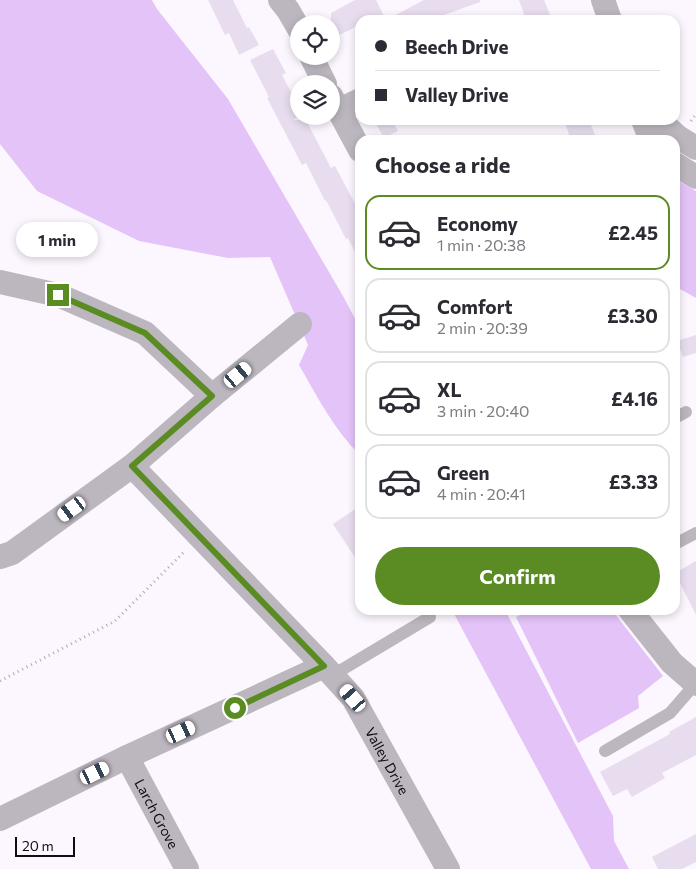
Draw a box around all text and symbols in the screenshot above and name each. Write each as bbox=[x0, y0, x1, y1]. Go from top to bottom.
map controls bbox=[290, 15, 340, 125]
button: locate bbox=[290, 15, 340, 65]
text: Beech Drive bbox=[405, 35, 508, 58]
button: layers bbox=[290, 75, 340, 125]
text: Valley Drive bbox=[405, 83, 509, 106]
text: Choose a ride bbox=[375, 151, 510, 178]
icon: car bbox=[377, 210, 422, 255]
text: Economy bbox=[437, 212, 518, 235]
text: £2.45 bbox=[608, 221, 658, 244]
callout: 1 min bbox=[17, 222, 99, 258]
text: 1 min bbox=[38, 230, 76, 249]
text: 1 min · 20:38 bbox=[437, 235, 526, 254]
route end bbox=[47, 284, 69, 306]
icon: car bbox=[377, 293, 422, 338]
text: Comfort bbox=[437, 295, 513, 318]
text: £3.30 bbox=[607, 304, 658, 327]
text: 2 min · 20:39 bbox=[437, 318, 528, 337]
car bbox=[221, 360, 254, 390]
icon: car bbox=[377, 376, 422, 421]
text: XL bbox=[437, 378, 462, 401]
text: £4.16 bbox=[611, 387, 658, 410]
text: 3 min · 20:40 bbox=[437, 401, 529, 420]
icon: car bbox=[377, 459, 422, 504]
text: Green bbox=[437, 461, 489, 484]
text: £3.33 bbox=[609, 470, 658, 493]
text: 4 min · 20:41 bbox=[437, 484, 526, 503]
car bbox=[55, 494, 88, 524]
button: Confirm bbox=[375, 547, 660, 605]
car bbox=[337, 682, 368, 714]
route start bbox=[224, 697, 246, 719]
car bbox=[164, 719, 197, 745]
street label: Valley Drive bbox=[362, 724, 413, 797]
car bbox=[78, 760, 111, 786]
street label: Larch Grove bbox=[132, 776, 183, 851]
scale bar bbox=[15, 834, 75, 857]
text: 20 m bbox=[22, 837, 54, 854]

